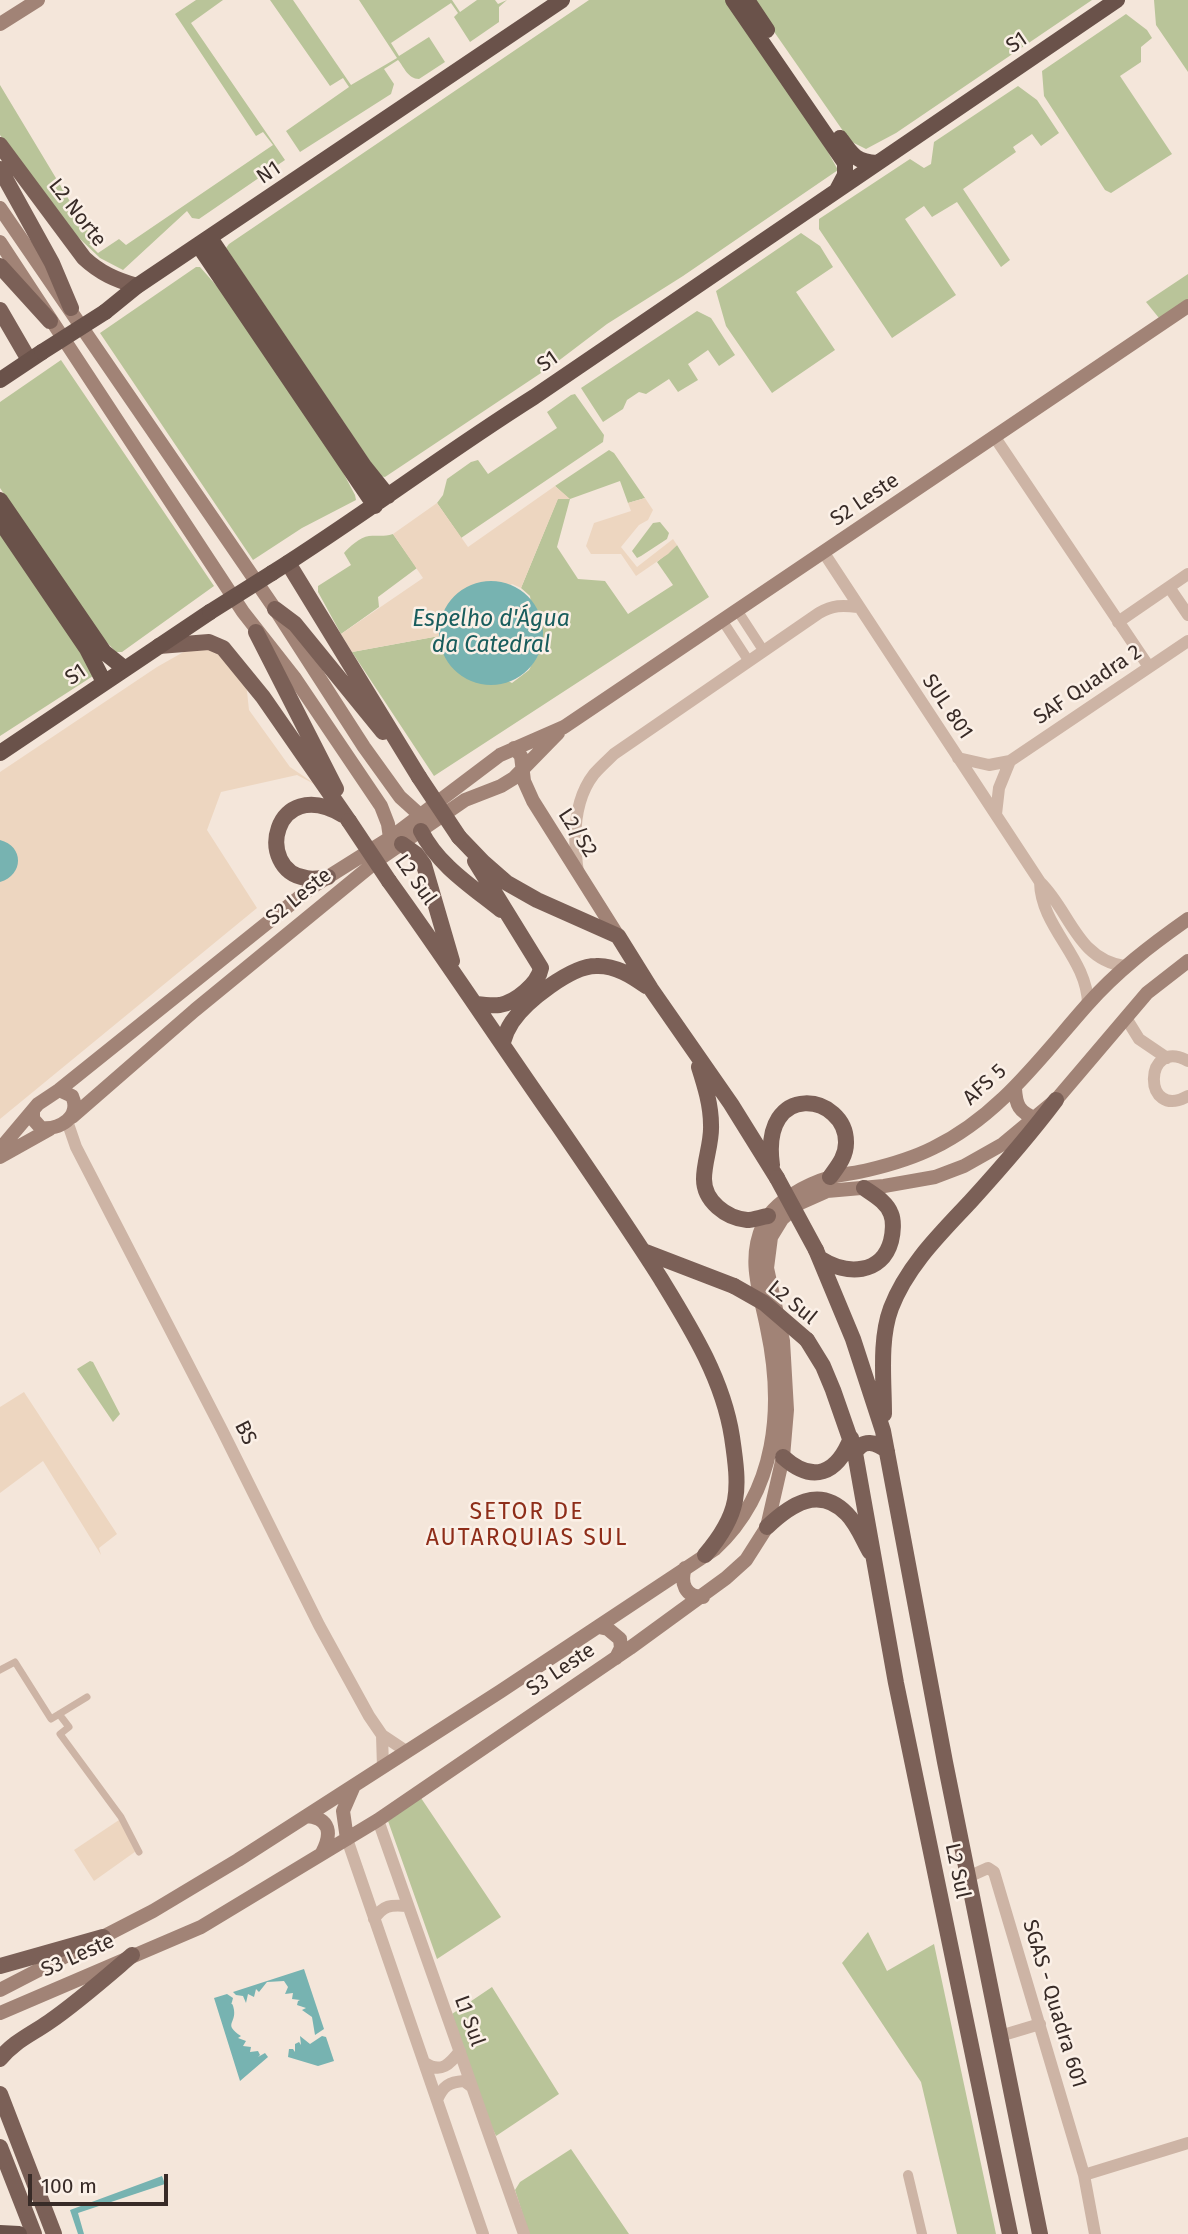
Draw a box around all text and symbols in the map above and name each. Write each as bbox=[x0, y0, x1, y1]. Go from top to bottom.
street label: S1 bbox=[1002, 27, 1032, 59]
street label: N1 bbox=[252, 156, 286, 190]
street label: L2 Norte bbox=[43, 174, 111, 252]
street label: S1 bbox=[533, 346, 563, 378]
street label: S2 Leste bbox=[826, 468, 904, 532]
water label: Espelho d'Água da Catedral bbox=[412, 606, 570, 660]
street label: SAF Quadra 2 bbox=[1029, 640, 1147, 730]
street label: S1 bbox=[61, 659, 91, 691]
street label: SUL 801 bbox=[916, 670, 978, 744]
street label: L2/S2 bbox=[552, 804, 602, 862]
street label: L2 Sul bbox=[389, 850, 441, 910]
street label: S2 Leste bbox=[261, 863, 337, 931]
street label: AFS 5 bbox=[958, 1059, 1012, 1111]
street label: L2 Sul bbox=[762, 1276, 822, 1330]
street label: BS bbox=[228, 1417, 262, 1449]
district label: SETOR DE AUTARQUIAS SUL bbox=[427, 1499, 627, 1553]
street label: S3 Leste bbox=[522, 1638, 600, 1702]
street label: L2 Sul bbox=[939, 1841, 975, 1901]
street label: SGAS - Quadra 601 bbox=[1016, 1917, 1092, 2091]
street label: S3 Leste bbox=[38, 1929, 118, 1983]
street label: L1 Sul bbox=[448, 1992, 490, 2050]
scale bar bbox=[32, 2160, 172, 2204]
text: 100 m bbox=[41, 2173, 97, 2199]

